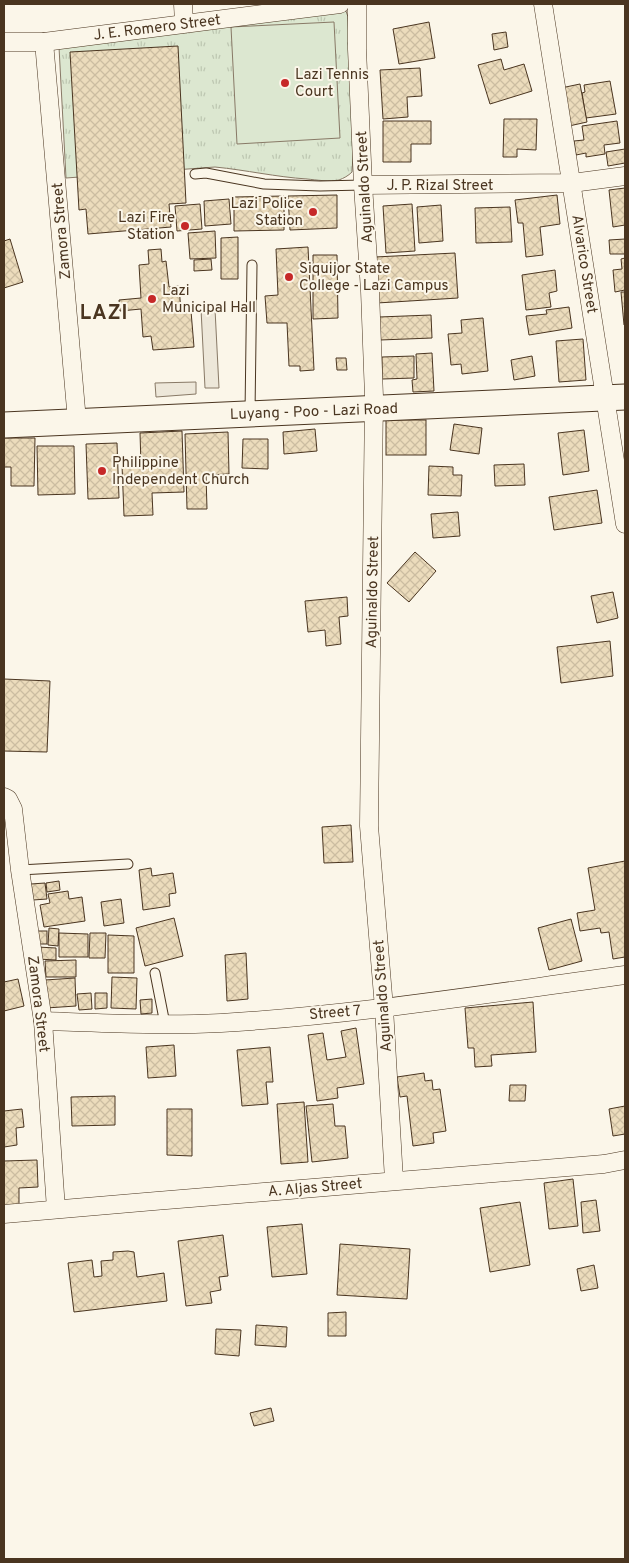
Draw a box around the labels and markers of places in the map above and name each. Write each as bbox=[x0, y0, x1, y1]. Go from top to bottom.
place label: Lazi Tennis Court bbox=[295, 66, 369, 102]
marker: Lazi Tennis Court bbox=[279, 77, 291, 89]
place label: Lazi Police Station bbox=[231, 195, 303, 231]
marker: Lazi Police Station bbox=[307, 206, 319, 218]
place label: Lazi Fire Station bbox=[118, 209, 175, 245]
marker: Lazi Fire Station bbox=[179, 220, 191, 232]
place label: Siquijor State College - Lazi Campus bbox=[299, 260, 449, 296]
marker: Siquijor State College - Lazi Campus bbox=[283, 271, 295, 283]
place label: Lazi Municipal Hall bbox=[162, 282, 256, 318]
marker: Lazi Municipal Hall bbox=[146, 293, 158, 305]
place label: Philippine Independent Church bbox=[112, 454, 249, 490]
marker: Philippine Independent Church bbox=[96, 465, 108, 477]

